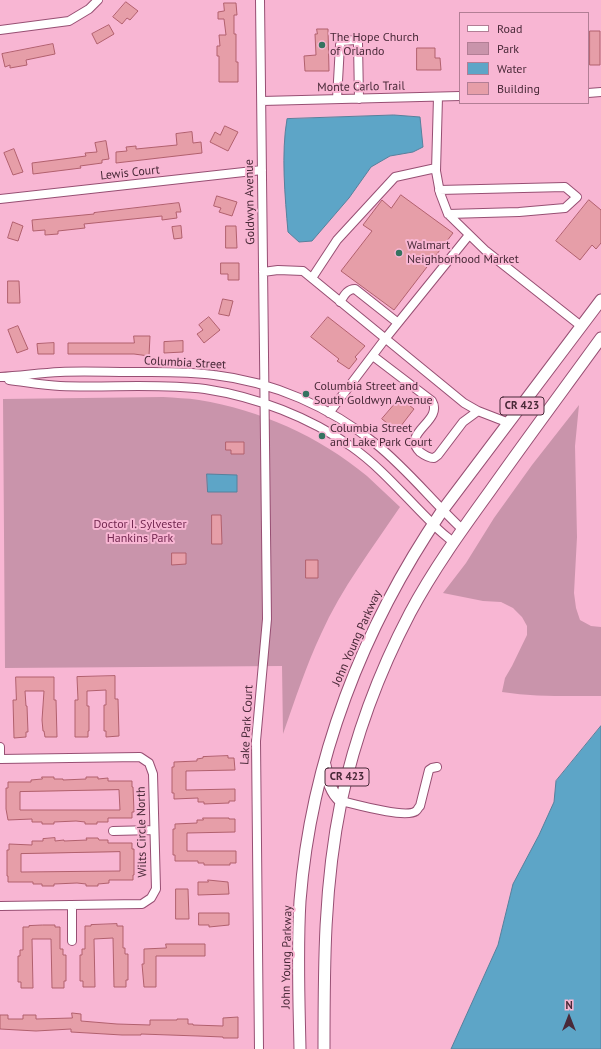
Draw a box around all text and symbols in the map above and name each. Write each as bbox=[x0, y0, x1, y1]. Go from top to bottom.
legend bbox=[459, 12, 589, 104]
text: Road bbox=[497, 21, 522, 36]
place label: The Hope Church of Orlando bbox=[330, 31, 419, 59]
marker: The Hope Church of Orlando bbox=[317, 40, 327, 50]
text: Park bbox=[497, 41, 519, 56]
text: Water bbox=[497, 61, 527, 76]
street label: Monte Carlo Trail bbox=[317, 79, 405, 95]
text: Building bbox=[497, 81, 540, 96]
street label: Goldwyn Avenue bbox=[242, 159, 258, 245]
street label: Lewis Court bbox=[100, 163, 160, 183]
place label: Walmart Neighborhood Market bbox=[407, 239, 519, 267]
marker: Walmart Neighborhood Market bbox=[394, 248, 404, 258]
street label: Columbia Street bbox=[144, 354, 226, 372]
place label: Columbia Street and South Goldwyn Avenue bbox=[314, 380, 433, 408]
marker: Columbia Street and South Goldwyn Avenue bbox=[301, 389, 311, 399]
road number: CR 423 bbox=[500, 397, 544, 415]
place label: Columbia Street and Lake Park Court bbox=[330, 422, 432, 450]
marker: Columbia Street and Lake Park Court bbox=[317, 431, 327, 441]
park label: Doctor I. Sylvester Hankins Park bbox=[94, 518, 186, 546]
street label: John Young Parkway bbox=[329, 588, 385, 688]
street label: Lake Park Court bbox=[238, 685, 256, 765]
road number: CR 423 bbox=[325, 768, 369, 786]
street label: Wilts Circle North bbox=[134, 786, 150, 878]
street label: John Young Parkway bbox=[279, 905, 295, 1009]
north arrow bbox=[549, 997, 589, 1037]
text: N bbox=[565, 998, 573, 1012]

